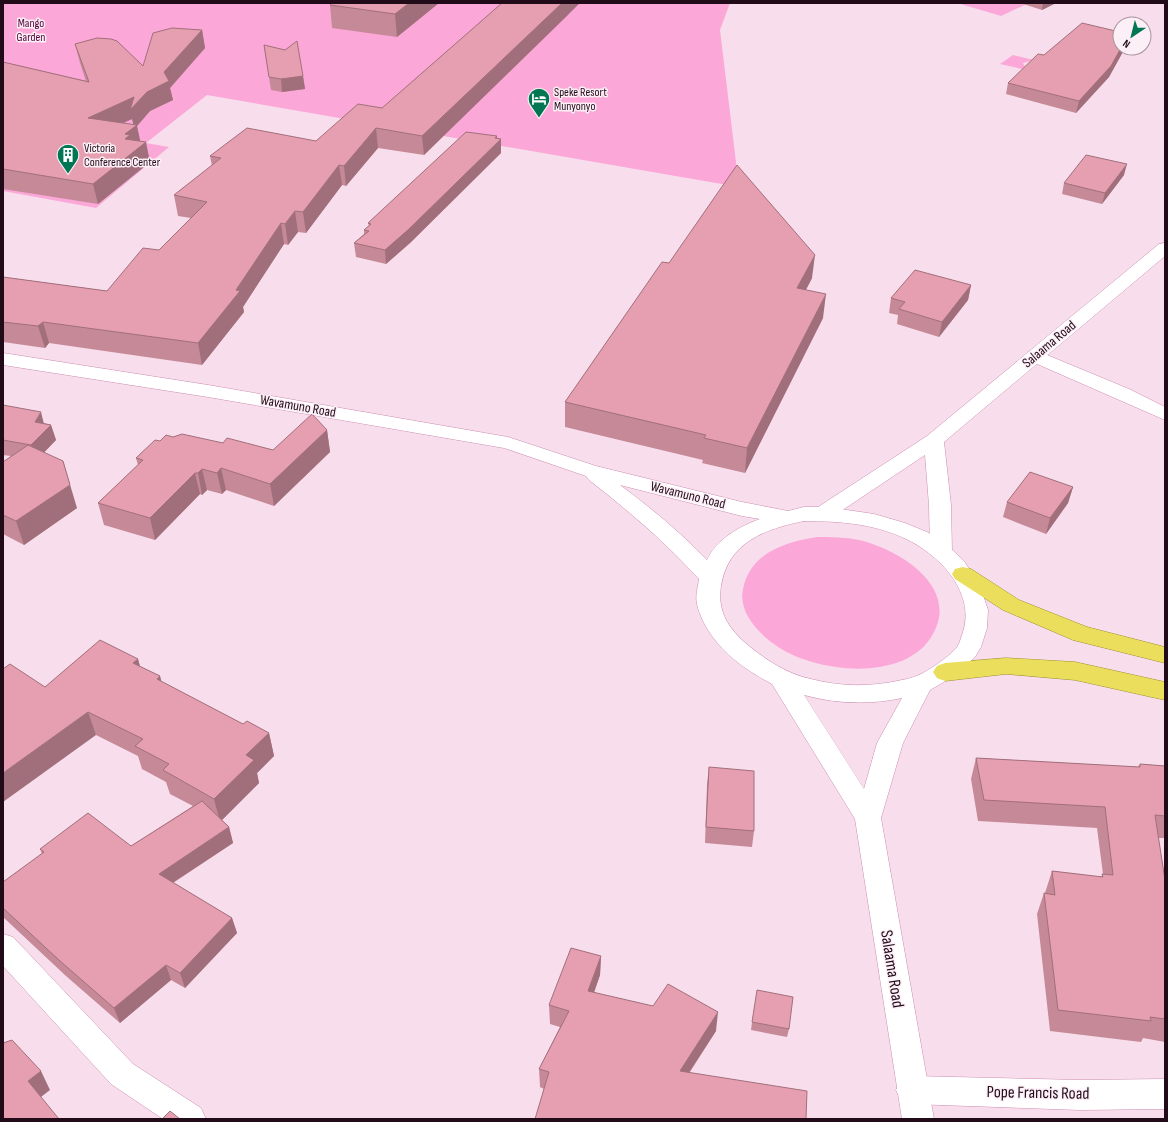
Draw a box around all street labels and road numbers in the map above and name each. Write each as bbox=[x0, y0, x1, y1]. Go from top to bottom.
street label: Salaama Road bbox=[1019, 317, 1079, 371]
street label: Wavamuno Road bbox=[259, 391, 337, 421]
street label: Wavamuno Road bbox=[649, 477, 727, 513]
street label: Salaama Road bbox=[876, 929, 908, 1009]
street label: Pope Francis Road bbox=[986, 1082, 1090, 1104]

